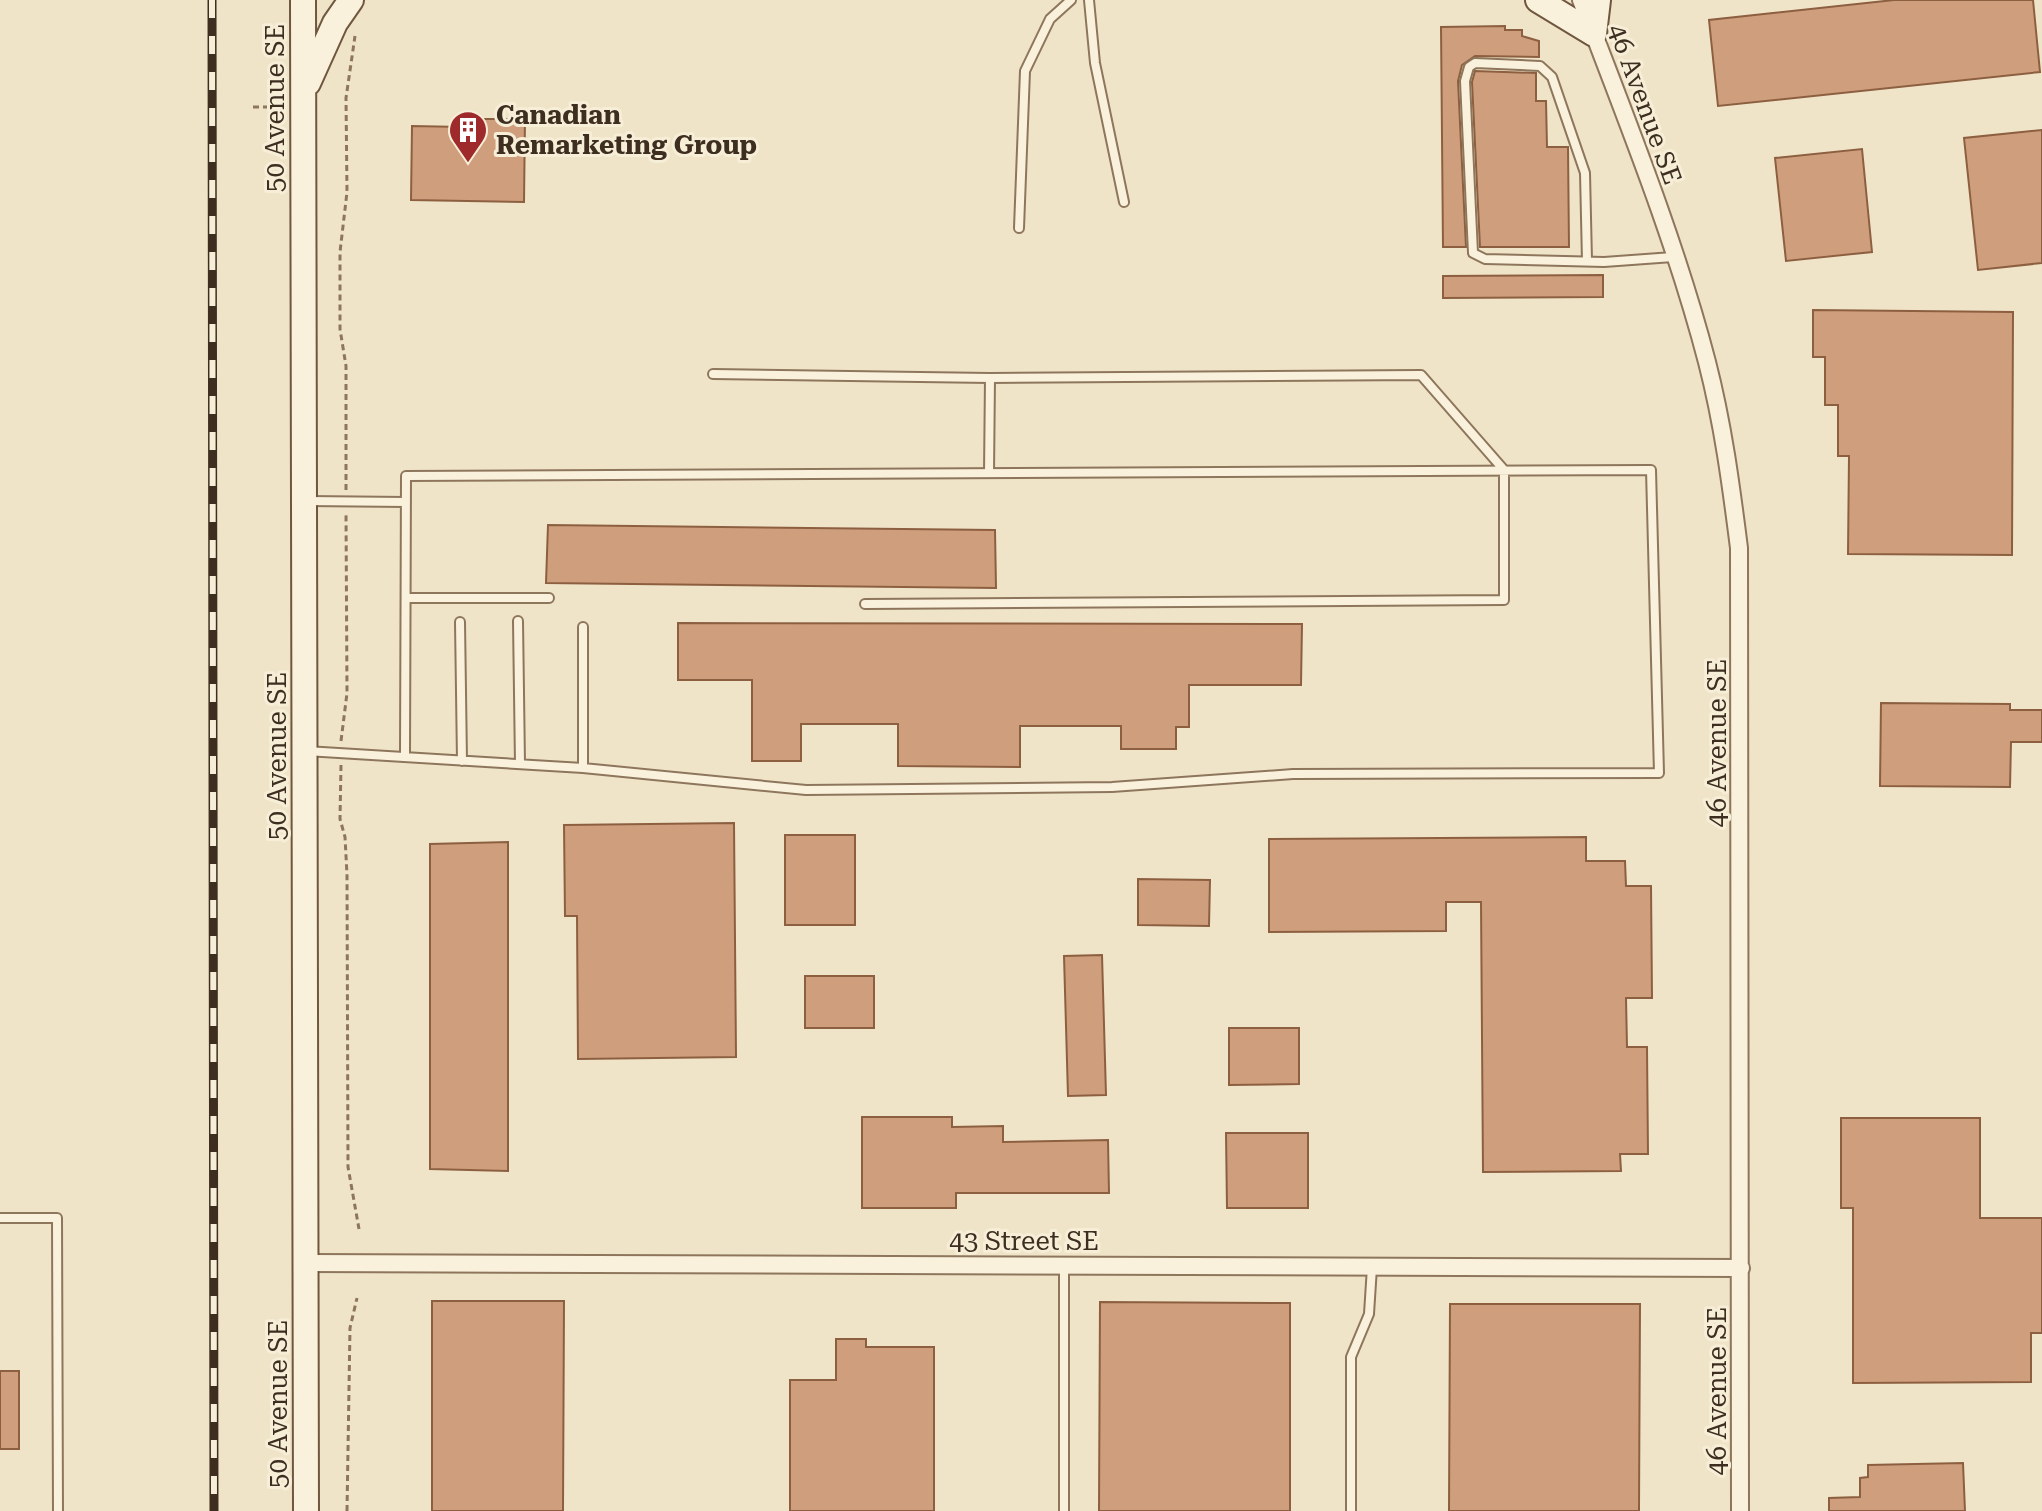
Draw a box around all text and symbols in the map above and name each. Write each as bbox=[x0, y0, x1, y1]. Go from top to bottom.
street label: 46 Avenue SE bbox=[1602, 20, 1688, 188]
street label: 50 Avenue SE bbox=[260, 24, 290, 192]
place label: Canadian Remarketing Group bbox=[496, 100, 757, 160]
building icon: Canadian Remarketing Group bbox=[447, 109, 489, 164]
street label: 46 Avenue SE bbox=[1702, 659, 1732, 827]
street label: 50 Avenue SE bbox=[262, 672, 292, 840]
street label: 43 Street SE bbox=[949, 1226, 1099, 1256]
street label: 46 Avenue SE bbox=[1702, 1307, 1732, 1475]
street label: 50 Avenue SE bbox=[263, 1320, 293, 1488]

